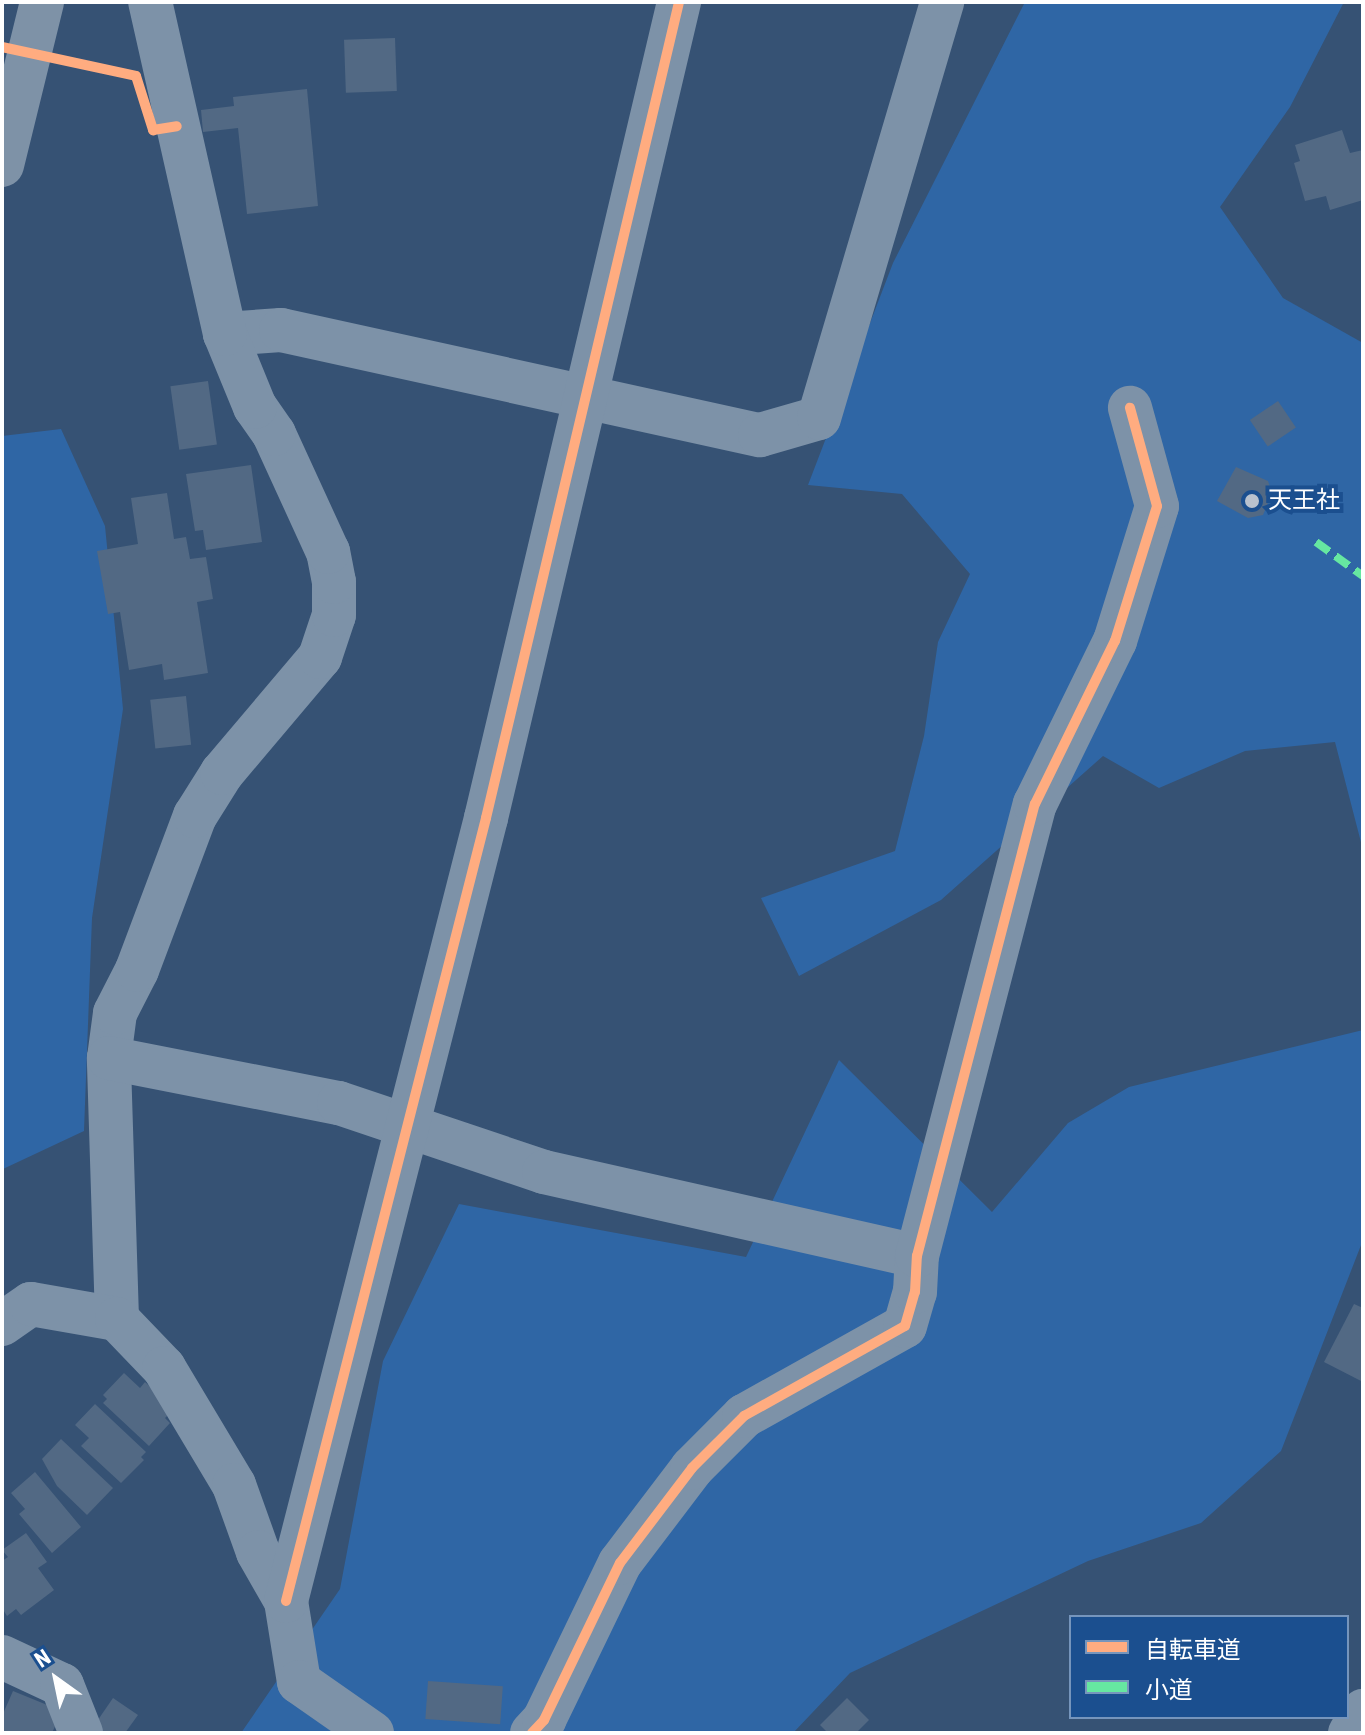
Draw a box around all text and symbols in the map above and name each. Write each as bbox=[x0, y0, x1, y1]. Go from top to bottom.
place label: 天王社 bbox=[1268, 487, 1340, 515]
marker: 天王社 bbox=[1243, 492, 1261, 510]
legend bbox=[1069, 1615, 1349, 1719]
text: 自転車道 bbox=[1145, 1636, 1241, 1664]
north arrow bbox=[16, 1639, 96, 1719]
text: N bbox=[30, 1644, 55, 1673]
text: 小道 bbox=[1145, 1676, 1193, 1704]

